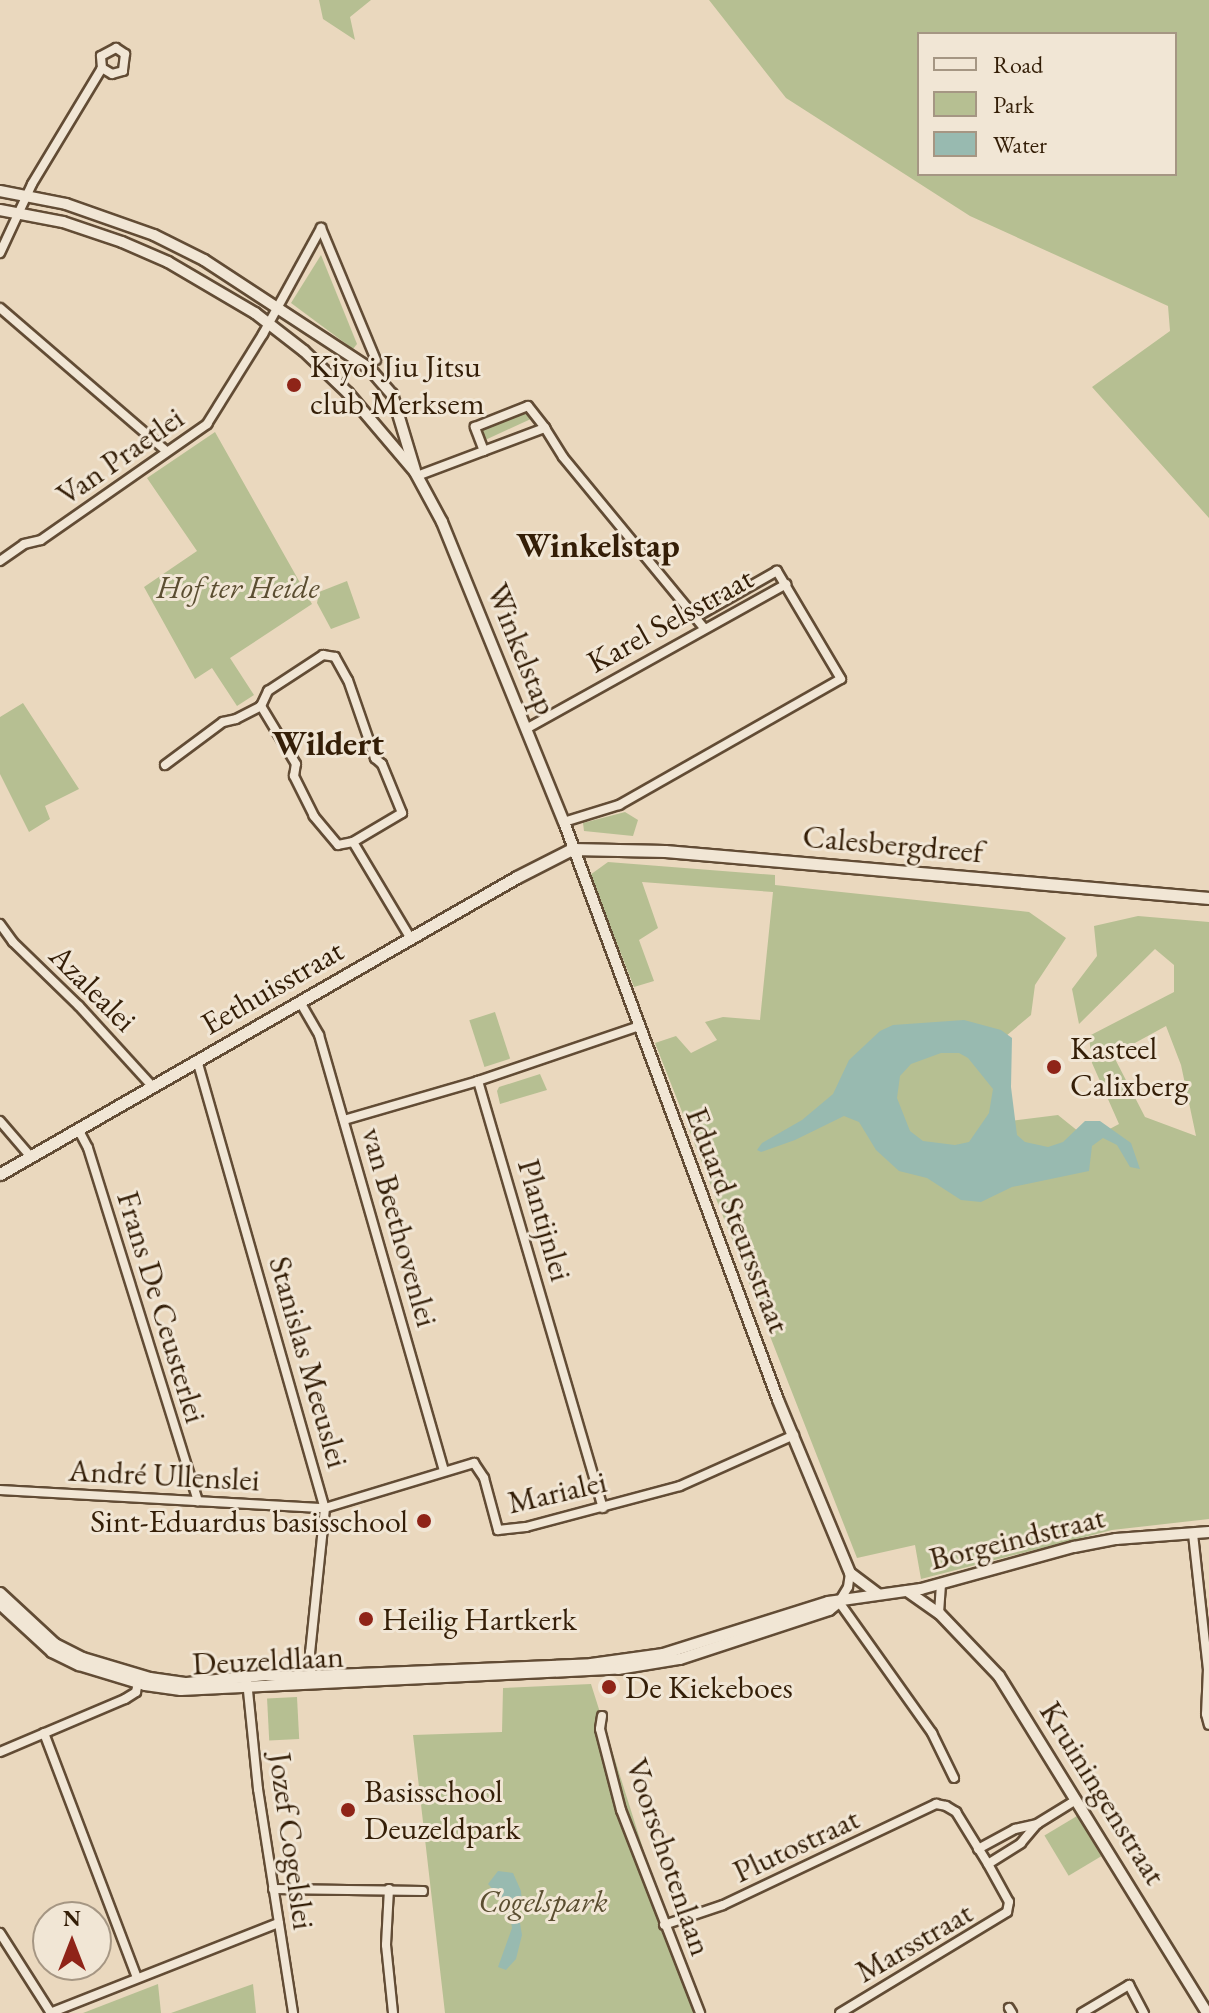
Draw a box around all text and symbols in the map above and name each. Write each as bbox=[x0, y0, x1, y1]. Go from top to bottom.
legend bbox=[917, 32, 1177, 176]
text: Road bbox=[993, 49, 1043, 80]
text: Park bbox=[993, 89, 1034, 120]
text: Water bbox=[993, 129, 1047, 160]
place label: Kiyoi Jiu Jitsu club Merksem bbox=[310, 348, 485, 423]
marker: Kiyoi Jiu Jitsu club Merksem bbox=[285, 376, 303, 394]
street label: Van Praetlei bbox=[49, 398, 191, 514]
district label: Winkelstap bbox=[516, 526, 680, 566]
street label: Karel Selsstraat bbox=[580, 559, 760, 681]
park label: Hof ter Heide bbox=[157, 568, 319, 606]
street label: Winkelstap bbox=[478, 578, 566, 720]
district label: Wildert bbox=[272, 724, 384, 764]
street label: Calesbergdreef bbox=[801, 817, 985, 871]
street label: Eethuisstraat bbox=[194, 931, 350, 1043]
street label: Azalealei bbox=[42, 937, 144, 1039]
place label: Kasteel Calixberg bbox=[1070, 1030, 1188, 1105]
marker: Kasteel Calixberg bbox=[1045, 1058, 1063, 1076]
street label: Eduard Steursstraat bbox=[677, 1102, 799, 1338]
street label: van Beethovenlei bbox=[353, 1123, 447, 1331]
street label: Plantijnlei bbox=[509, 1155, 581, 1285]
street label: Frans De Ceusterlei bbox=[109, 1187, 215, 1427]
street label: Stanislas Meeuslei bbox=[261, 1252, 357, 1472]
street label: André Ullenslei bbox=[67, 1451, 261, 1499]
street label: Marialei bbox=[504, 1462, 610, 1522]
street label: Borgeindstraat bbox=[925, 1498, 1109, 1578]
place label: Sint-Eduardus basisschool bbox=[90, 1502, 408, 1540]
marker: Sint-Eduardus basisschool bbox=[415, 1512, 433, 1530]
place label: Heilig Hartkerk bbox=[382, 1600, 577, 1638]
marker: Heilig Hartkerk bbox=[357, 1610, 375, 1628]
street label: Deuzeldlaan bbox=[191, 1637, 345, 1683]
place label: De Kiekeboes bbox=[625, 1668, 793, 1706]
marker: De Kiekeboes bbox=[600, 1678, 618, 1696]
street label: Kruiningenstraat bbox=[1031, 1694, 1175, 1892]
street label: Jozef Cogelslei bbox=[261, 1750, 323, 1932]
street label: Voorschotenlaan bbox=[617, 1753, 721, 1961]
place label: Basisschool Deuzeldpark bbox=[364, 1773, 520, 1848]
street label: Plutostraat bbox=[727, 1799, 865, 1891]
marker: Basisschool Deuzeldpark bbox=[339, 1801, 357, 1819]
park label: Cogelspark bbox=[478, 1882, 608, 1920]
street label: Marsstraat bbox=[849, 1893, 979, 1991]
north arrow bbox=[32, 1901, 112, 1981]
text: N bbox=[63, 1904, 81, 1933]

